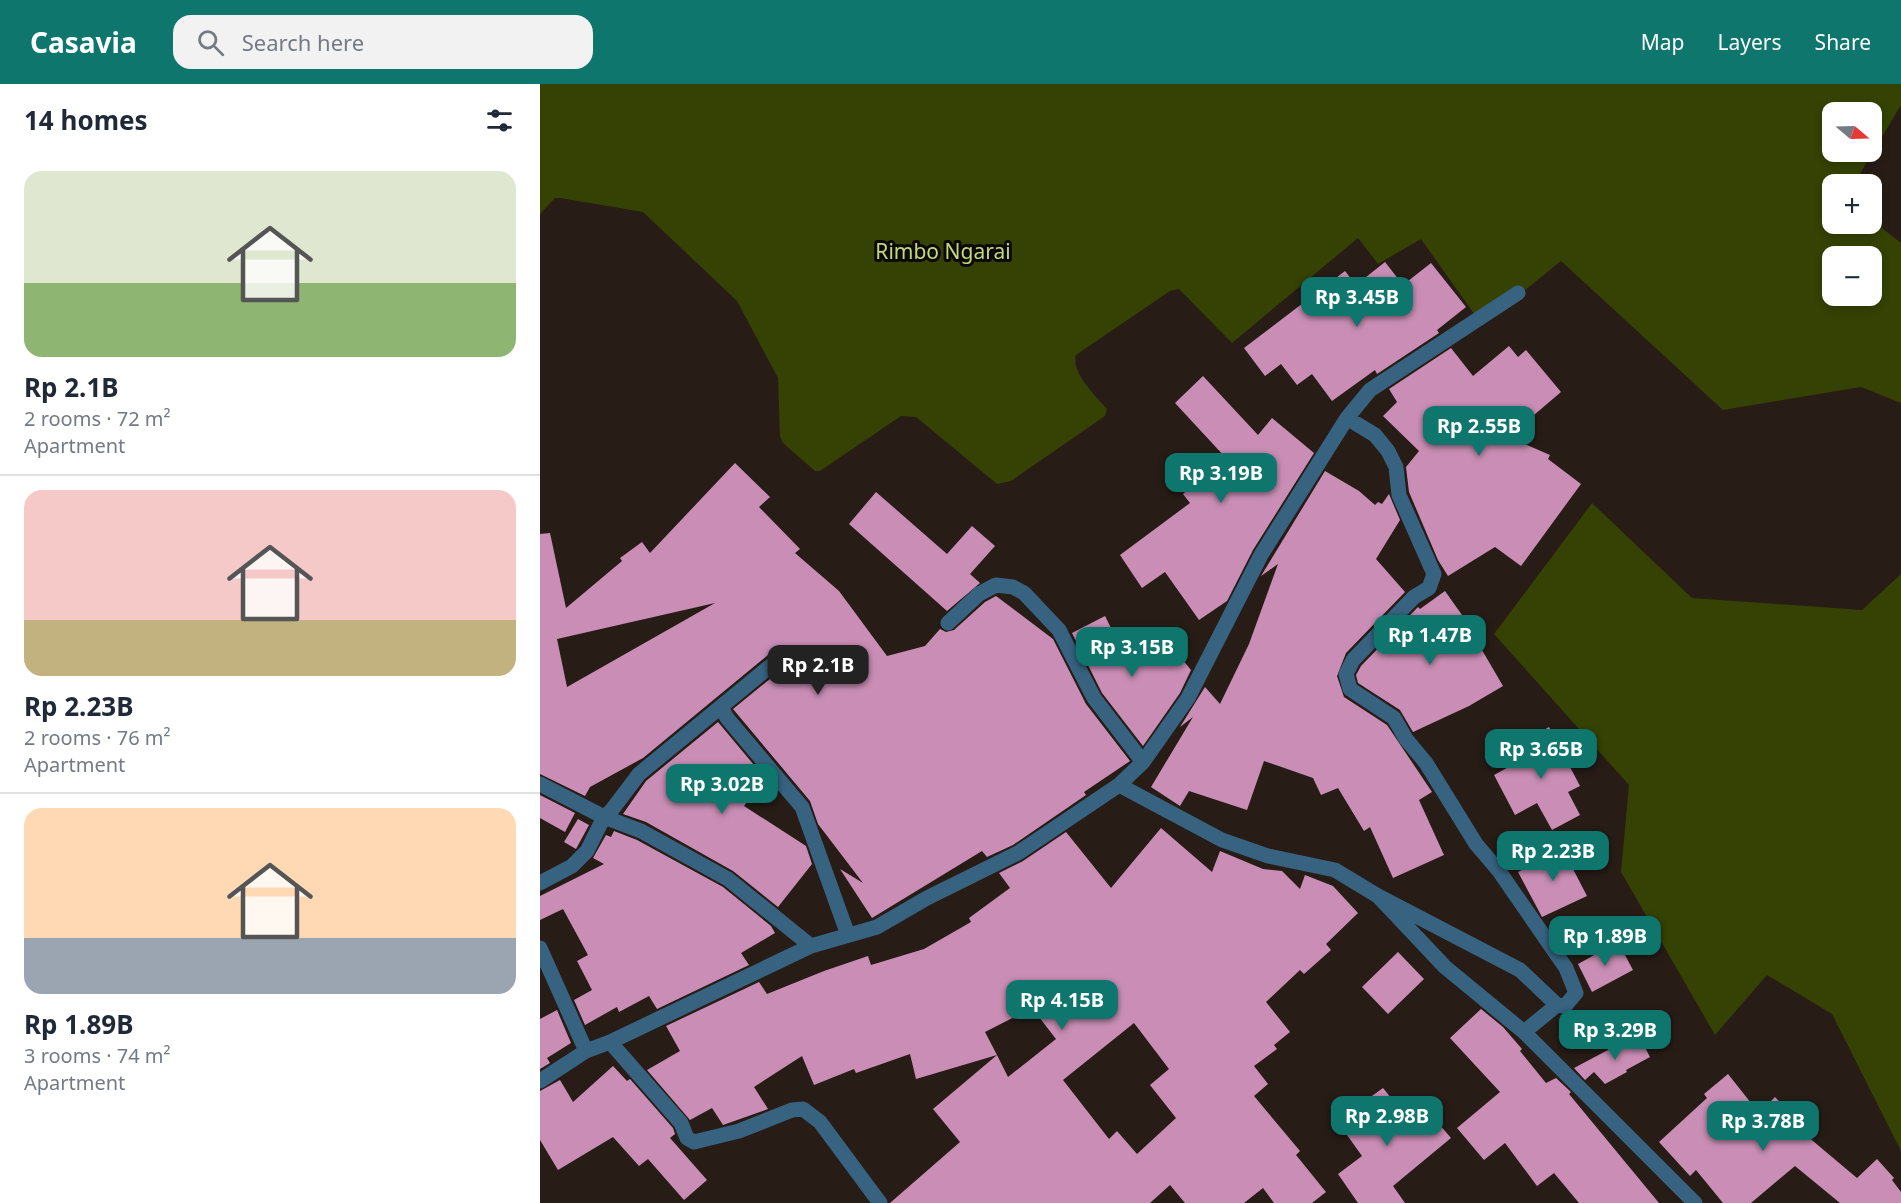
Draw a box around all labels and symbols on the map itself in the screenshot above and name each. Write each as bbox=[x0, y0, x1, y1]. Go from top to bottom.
north arrow bbox=[1822, 102, 1882, 162]
park label: Rimbo Ngarai bbox=[875, 237, 1011, 265]
pin: Rp 3.45B bbox=[1295, 277, 1419, 328]
pin: Rp 2.55B bbox=[1417, 406, 1541, 457]
pin: Rp 3.19B bbox=[1159, 453, 1283, 504]
pin: Rp 1.47B bbox=[1368, 615, 1492, 666]
pin: Rp 3.15B bbox=[1070, 627, 1194, 678]
pin: Rp 2.1B bbox=[763, 645, 873, 696]
pin: Rp 3.65B bbox=[1479, 729, 1603, 780]
pin: Rp 3.02B bbox=[660, 764, 784, 815]
pin: Rp 2.23B bbox=[1491, 831, 1615, 882]
pin: Rp 1.89B bbox=[1543, 916, 1667, 967]
pin: Rp 4.15B bbox=[1000, 980, 1124, 1031]
pin: Rp 3.29B bbox=[1553, 1010, 1677, 1061]
pin: Rp 2.98B bbox=[1325, 1096, 1449, 1147]
pin: Rp 3.78B bbox=[1701, 1101, 1825, 1152]

